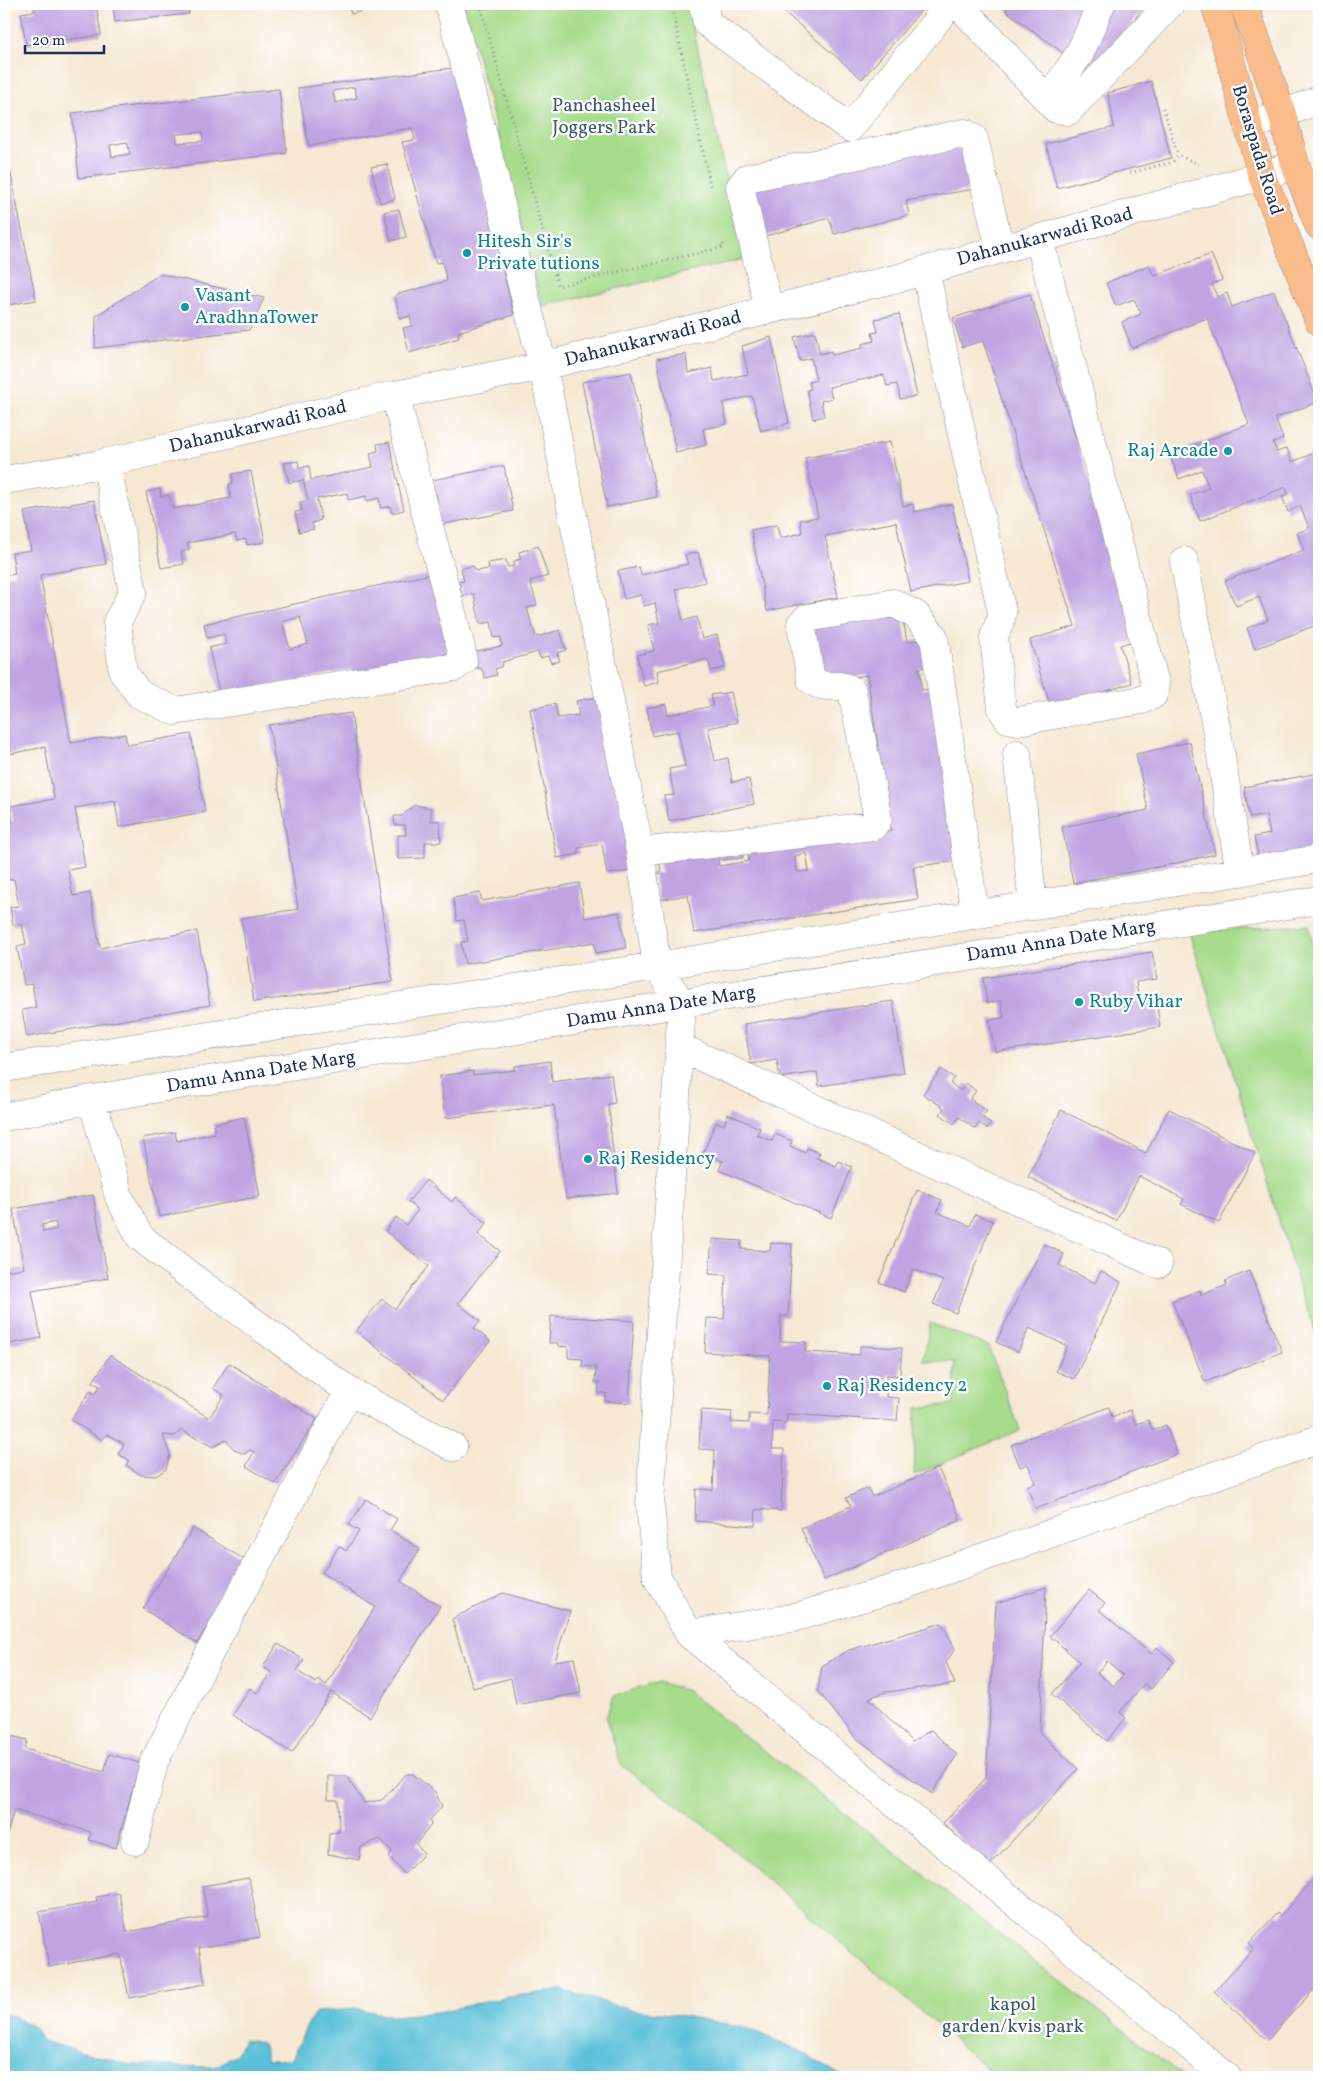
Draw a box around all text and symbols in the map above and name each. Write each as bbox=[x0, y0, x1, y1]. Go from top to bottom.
scale bar bbox=[25, 22, 104, 54]
text: 20 m bbox=[32, 31, 65, 52]
street label: Boraspada Road bbox=[1225, 82, 1289, 218]
park label: Panchasheel Joggers Park bbox=[552, 93, 656, 141]
street label: Dahanukarwadi Road bbox=[954, 201, 1136, 273]
place label: Hitesh Sir's Private tutions bbox=[477, 229, 600, 277]
marker: Hitesh Sir's Private tutions bbox=[461, 247, 473, 259]
place label: Vasant AradhnaTower bbox=[195, 283, 318, 331]
marker: Vasant AradhnaTower bbox=[179, 301, 191, 313]
street label: Dahanukarwadi Road bbox=[562, 304, 744, 374]
street label: Dahanukarwadi Road bbox=[167, 394, 349, 460]
place label: Raj Arcade bbox=[1127, 438, 1218, 464]
marker: Raj Arcade bbox=[1222, 445, 1234, 457]
street label: Damu Anna Date Marg bbox=[965, 913, 1157, 969]
street label: Damu Anna Date Marg bbox=[565, 979, 757, 1035]
place label: Ruby Vihar bbox=[1089, 989, 1182, 1015]
marker: Ruby Vihar bbox=[1073, 996, 1085, 1008]
street label: Damu Anna Date Marg bbox=[165, 1044, 357, 1100]
place label: Raj Residency bbox=[598, 1146, 715, 1172]
marker: Raj Residency bbox=[582, 1153, 594, 1165]
place label: Raj Residency 2 bbox=[837, 1373, 967, 1399]
marker: Raj Residency 2 bbox=[821, 1380, 833, 1392]
park label: kapol garden/kvis park bbox=[942, 1992, 1084, 2040]

